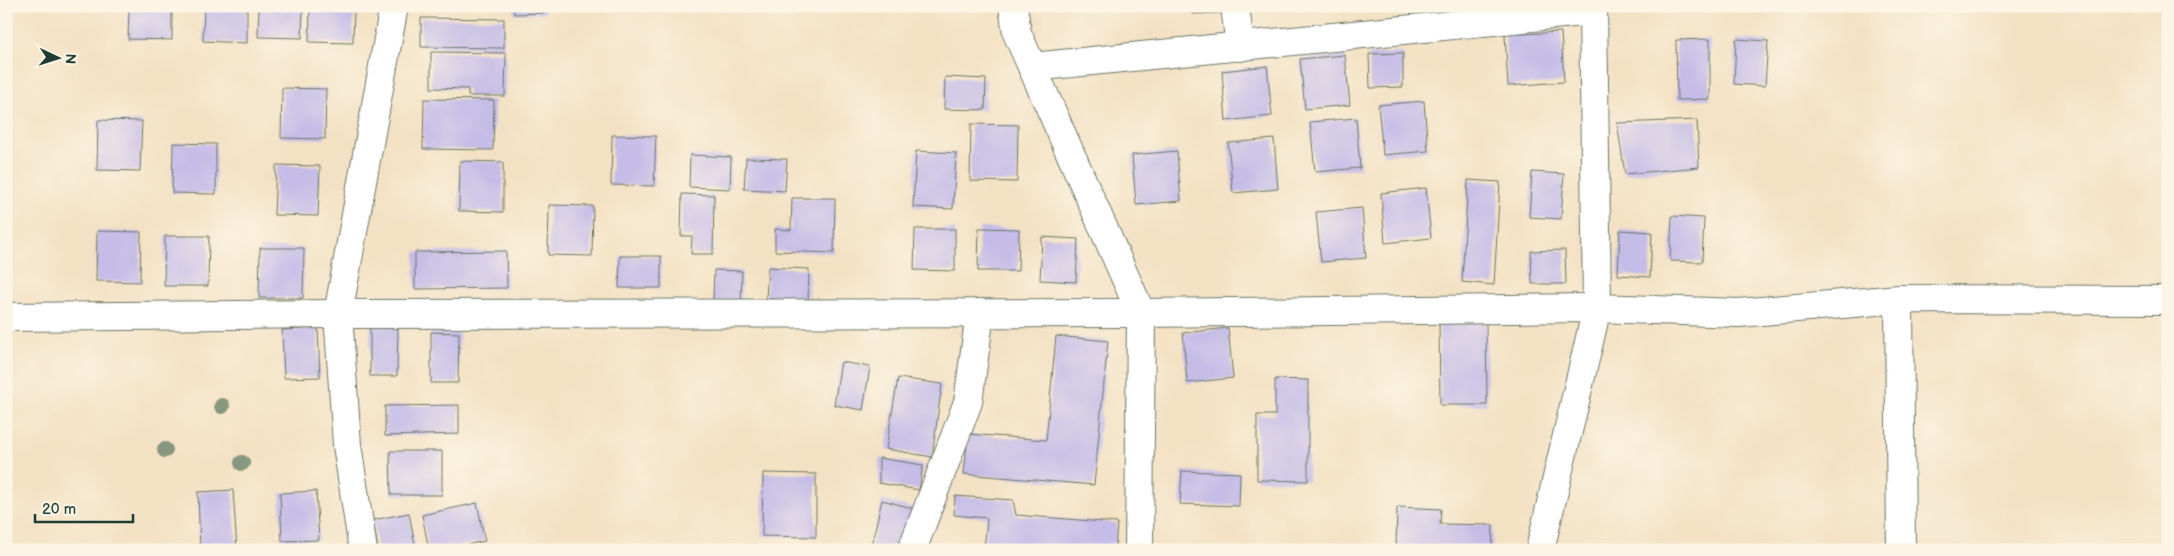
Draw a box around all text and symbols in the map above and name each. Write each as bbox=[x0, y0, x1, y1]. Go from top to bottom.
north arrow bbox=[32, 32, 82, 82]
text: N bbox=[62, 53, 79, 65]
scale bar bbox=[35, 491, 132, 523]
text: 20 m bbox=[42, 500, 76, 519]

